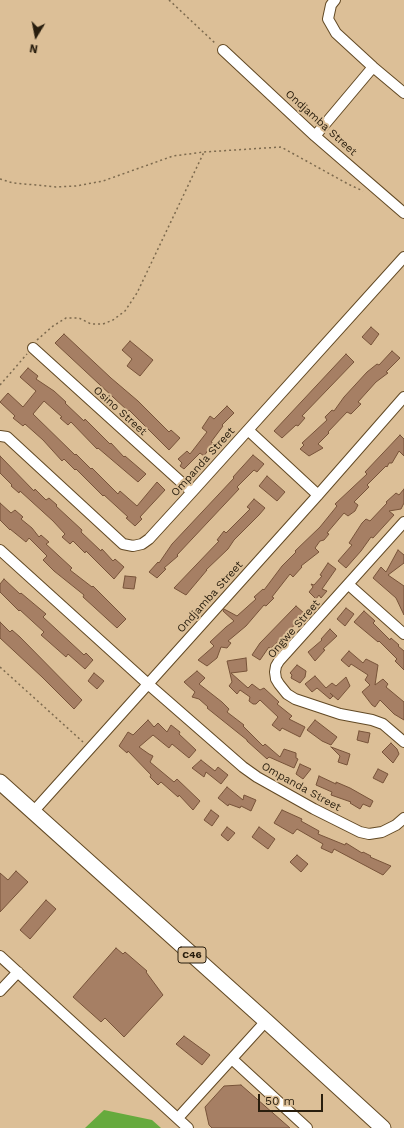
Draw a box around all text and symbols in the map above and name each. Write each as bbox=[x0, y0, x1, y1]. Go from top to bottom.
north arrow bbox=[16, 16, 56, 56]
text: N bbox=[29, 41, 39, 55]
street label: Ondjamba Street bbox=[283, 87, 359, 159]
street label: Osino Street bbox=[91, 384, 149, 438]
street label: Ompanda Street bbox=[168, 425, 238, 499]
street label: Ondjamba Street bbox=[174, 559, 246, 635]
street label: Ongwe Street bbox=[265, 597, 323, 661]
street label: Ompanda Street bbox=[259, 760, 343, 814]
road number: C46 bbox=[178, 947, 206, 963]
scale bar bbox=[260, 1086, 325, 1112]
text: 50 m bbox=[265, 1094, 295, 1108]

